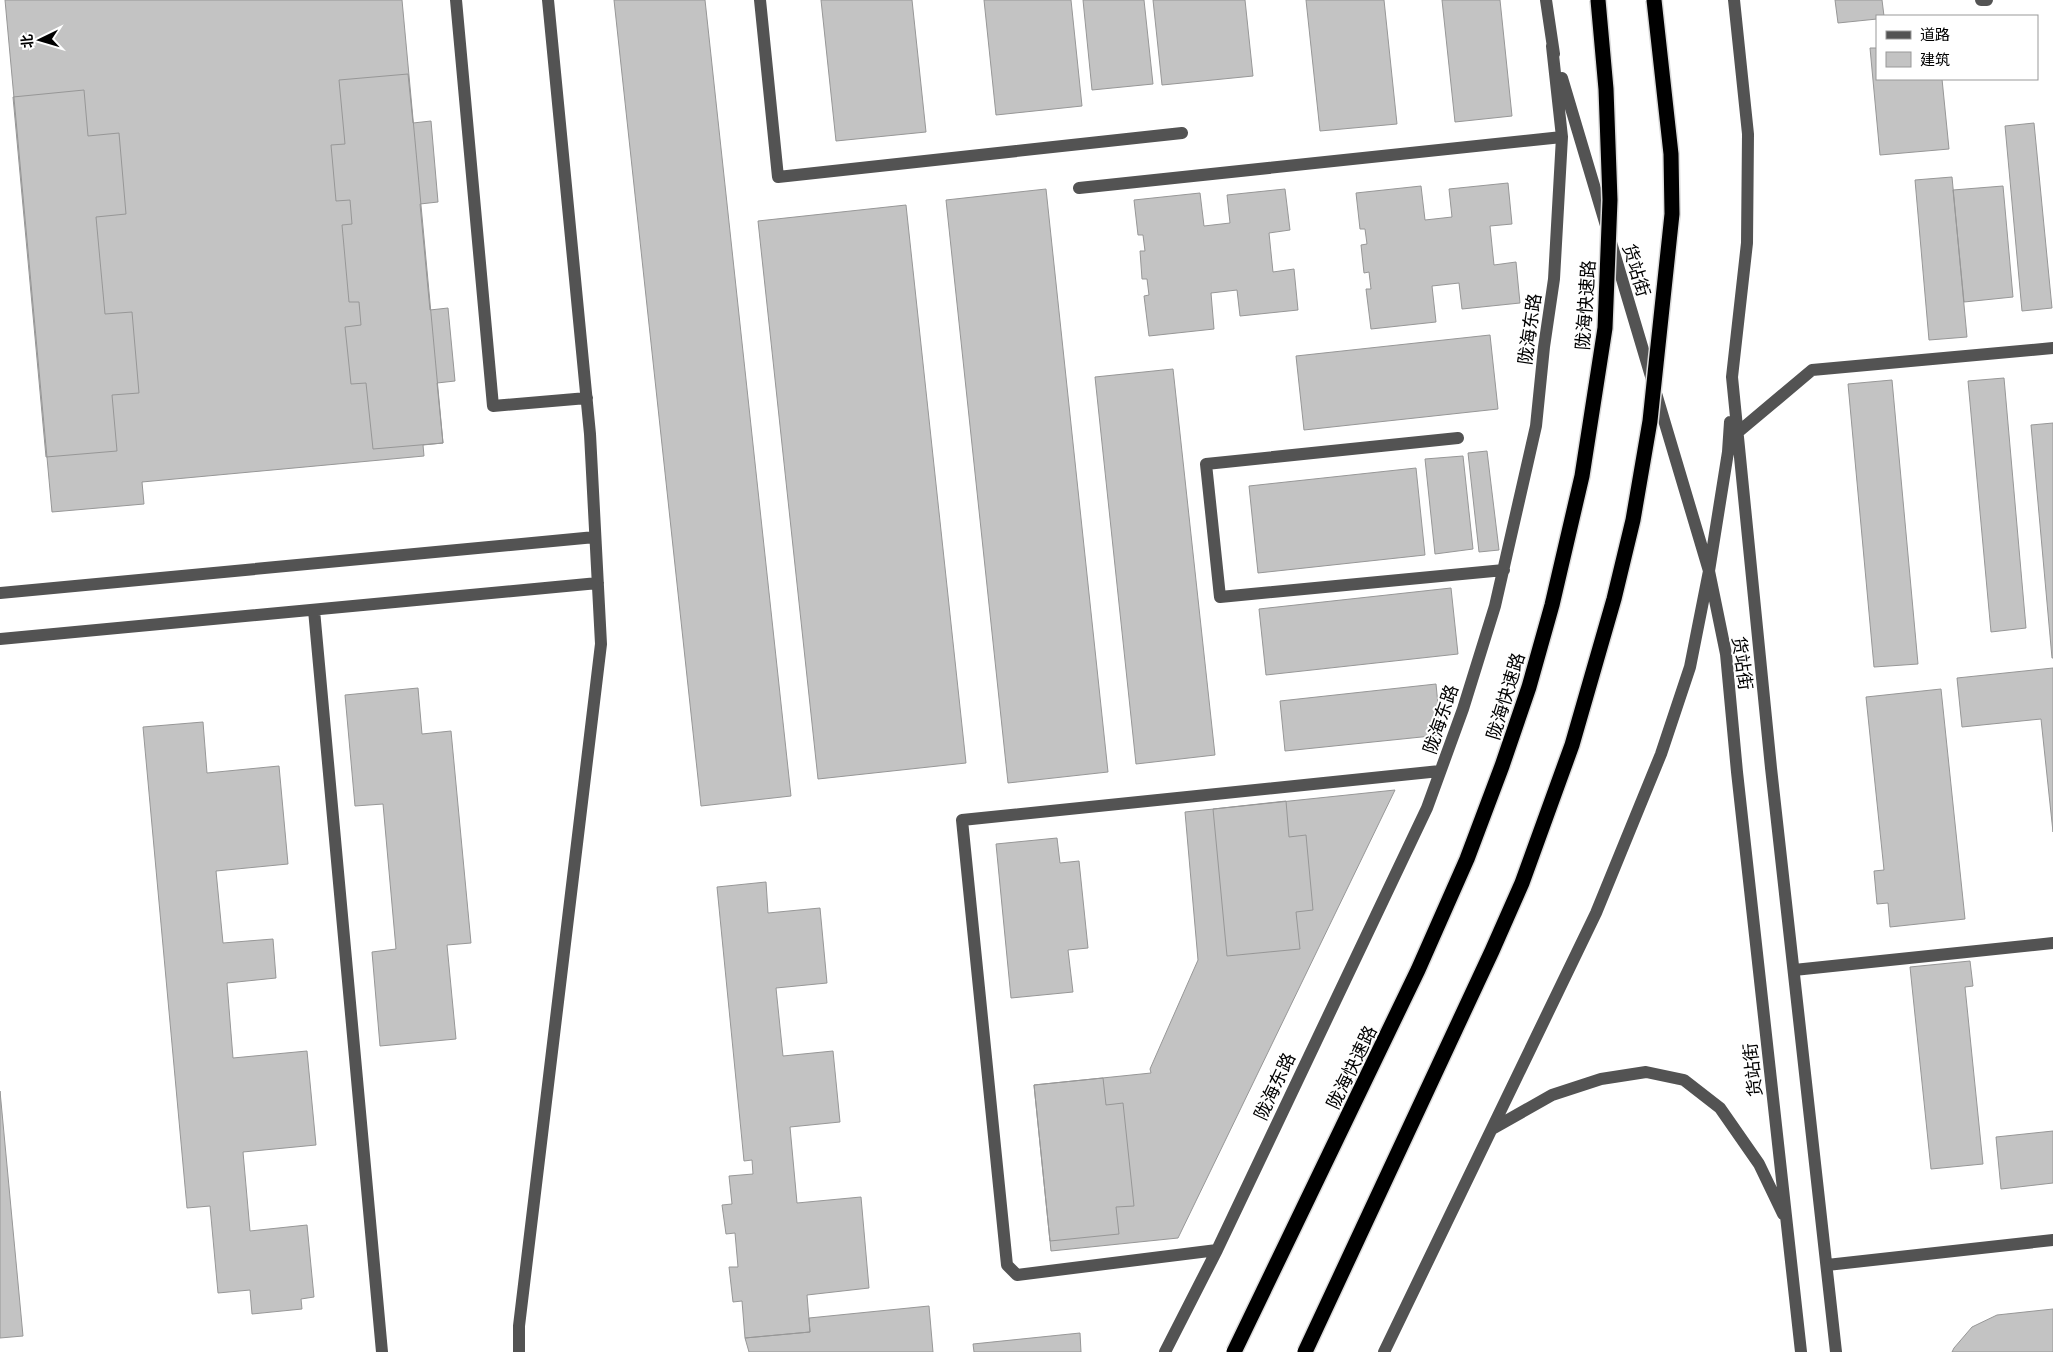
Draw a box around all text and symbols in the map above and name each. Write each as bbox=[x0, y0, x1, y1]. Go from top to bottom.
north arrow bbox=[15, 15, 65, 65]
legend bbox=[1876, 15, 2038, 80]
text: 道路 bbox=[1920, 24, 1950, 44]
text: 北 bbox=[16, 33, 37, 49]
text: 建筑 bbox=[1920, 49, 1950, 69]
street label: 货站街 bbox=[1618, 241, 1656, 299]
street label: 陇海快速路 bbox=[1570, 259, 1600, 351]
street label: 陇海东路 bbox=[1512, 292, 1546, 366]
street label: 货站街 bbox=[1727, 635, 1759, 691]
street label: 陇海快速路 bbox=[1480, 649, 1530, 743]
street label: 陇海东路 bbox=[1417, 681, 1463, 757]
street label: 陇海快速路 bbox=[1320, 1021, 1382, 1113]
street label: 货站街 bbox=[1737, 1042, 1767, 1098]
street label: 陇海东路 bbox=[1248, 1048, 1300, 1124]

